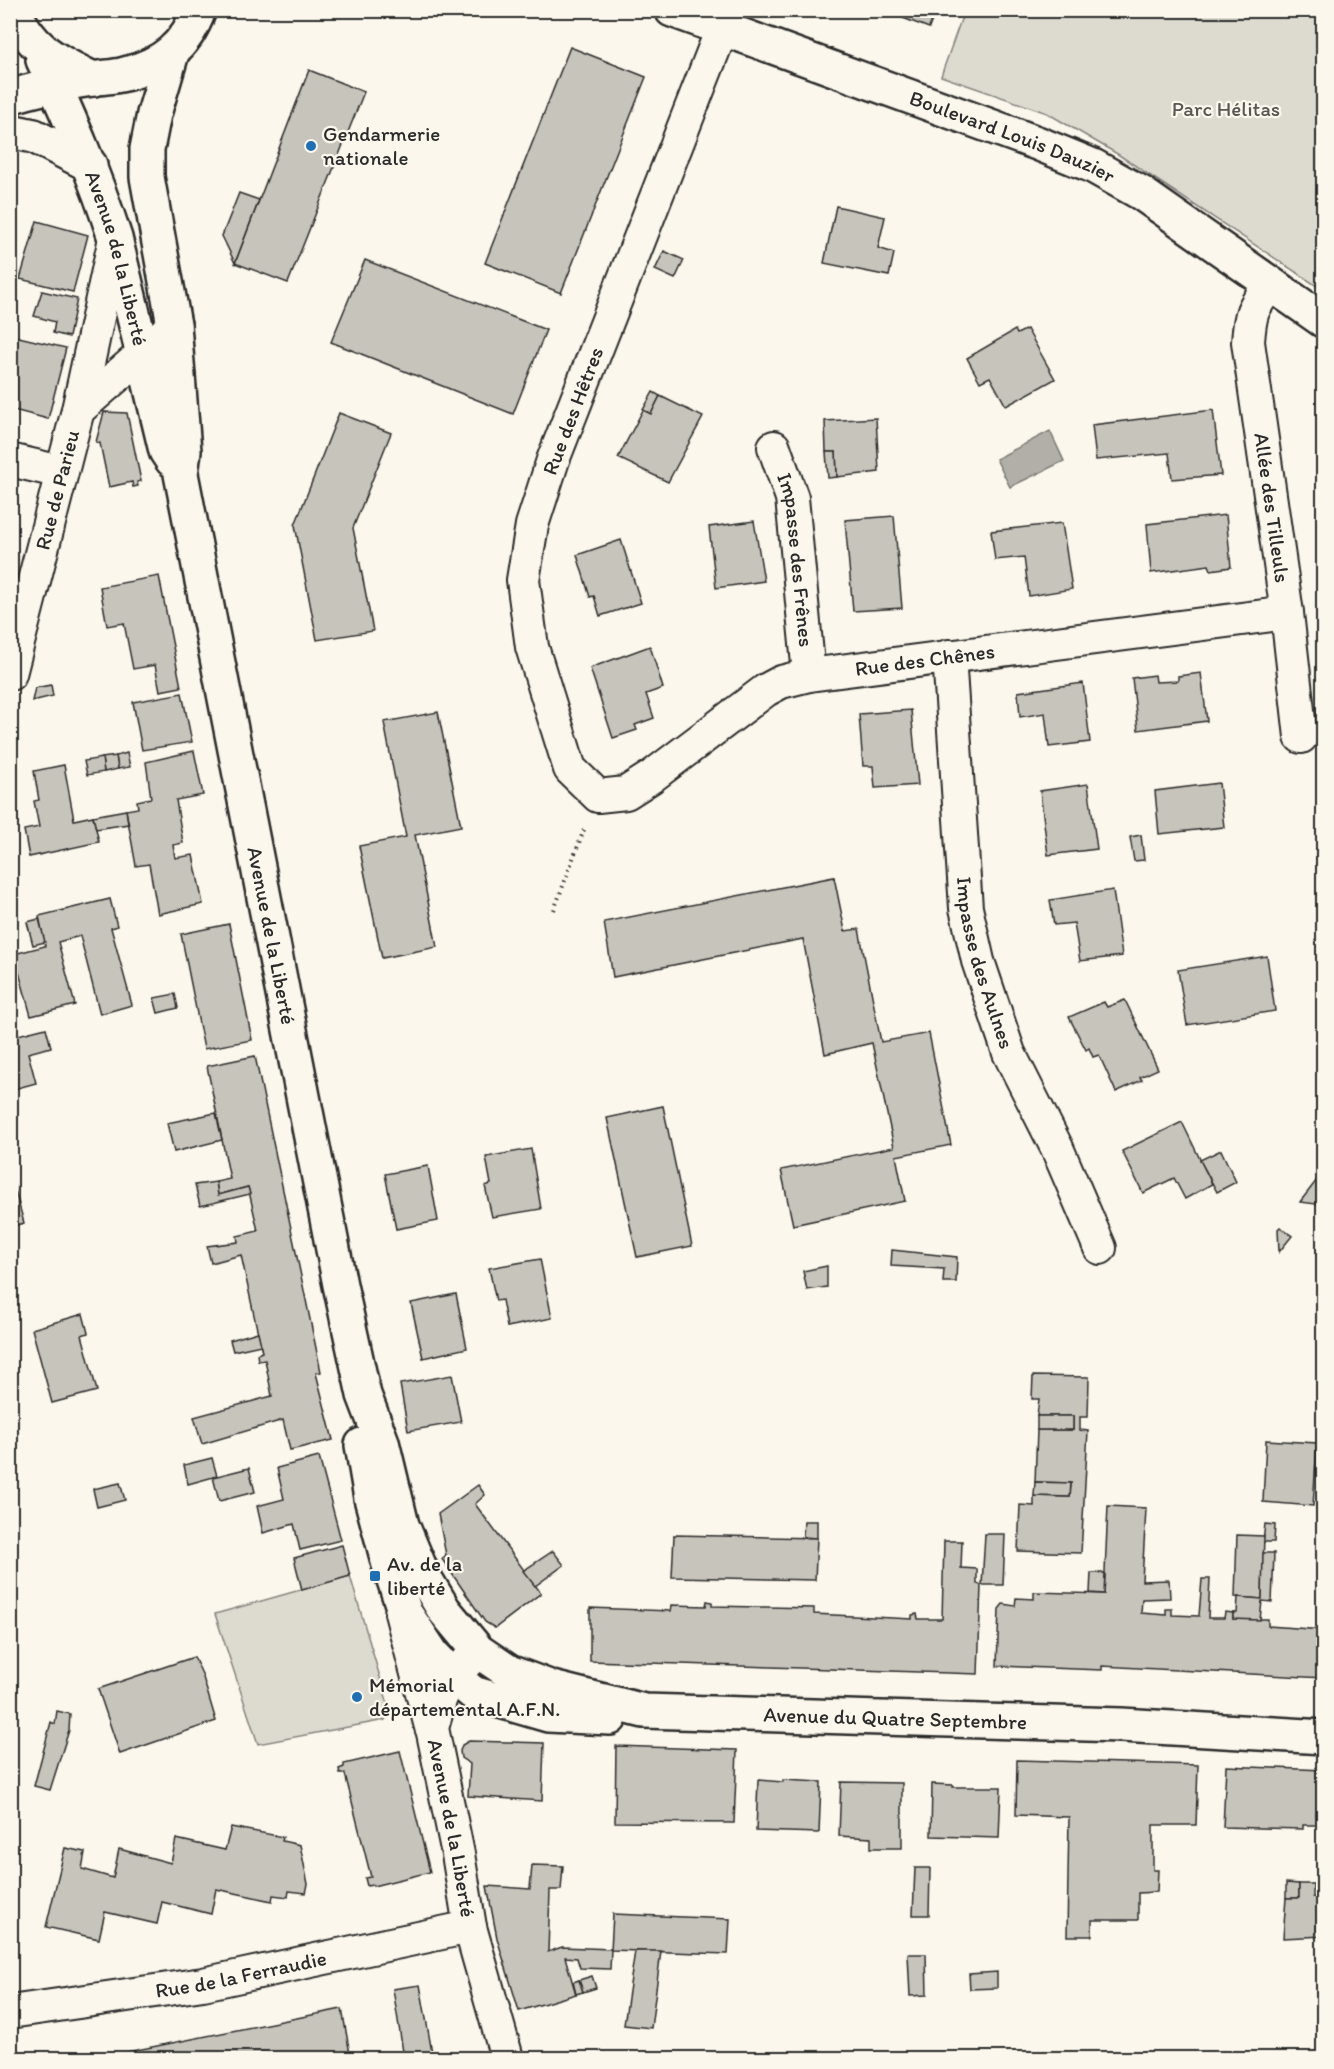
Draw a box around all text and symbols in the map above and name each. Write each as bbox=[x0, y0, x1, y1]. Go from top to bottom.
street label: Boulevard Louis Dauzier bbox=[906, 85, 1120, 188]
park label: Parc Hélitas bbox=[1172, 96, 1280, 121]
place label: Gendarmerie nationale bbox=[323, 121, 440, 170]
marker: Gendarmerie nationale bbox=[304, 139, 318, 153]
street label: Avenue de la Liberté bbox=[80, 167, 153, 348]
street label: Rue des Hêtres bbox=[537, 343, 608, 478]
street label: Rue de Parieu bbox=[29, 427, 84, 552]
street label: Allée des Tilleuls bbox=[1249, 431, 1295, 584]
street label: Impasse des Frênes bbox=[772, 469, 819, 648]
street label: Rue des Chênes bbox=[853, 638, 996, 681]
street label: Avenue de la Liberté bbox=[242, 844, 302, 1027]
street label: Impasse des Aulnes bbox=[952, 876, 1020, 1052]
place label: Av. de la liberté bbox=[387, 1551, 462, 1600]
marker: Av. de la liberté bbox=[368, 1569, 382, 1583]
place label: Mémorial départemental A.F.N. bbox=[369, 1672, 560, 1721]
marker: Mémorial départemental A.F.N. bbox=[350, 1690, 364, 1704]
street label: Avenue du Quatre Septembre bbox=[763, 1702, 1027, 1734]
street label: Avenue de la Liberté bbox=[423, 1737, 481, 1919]
street label: Rue de la Ferraudie bbox=[154, 1945, 329, 2003]

